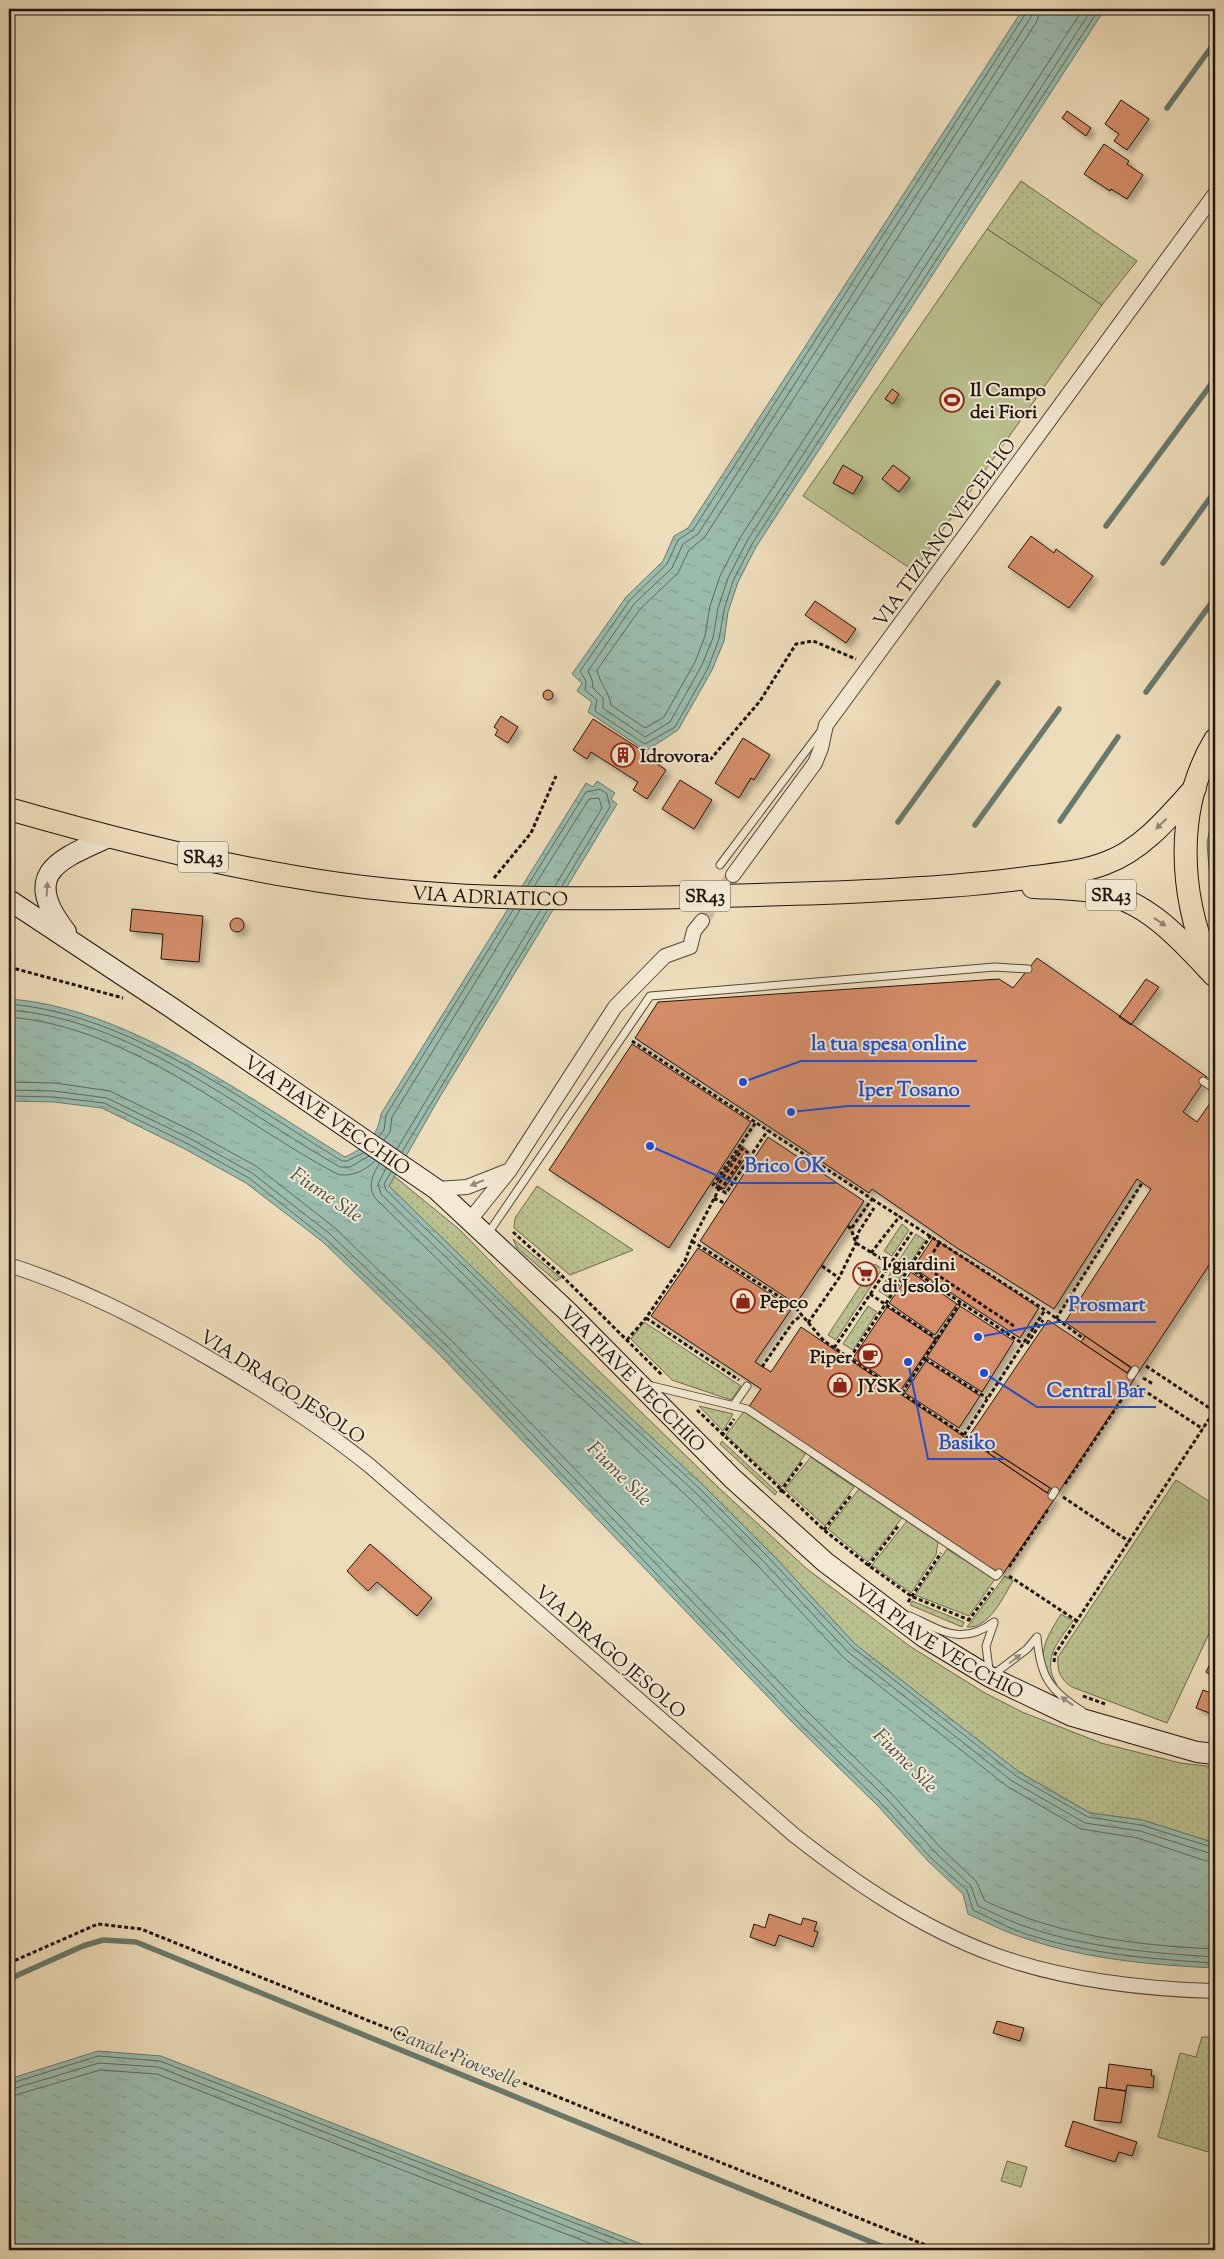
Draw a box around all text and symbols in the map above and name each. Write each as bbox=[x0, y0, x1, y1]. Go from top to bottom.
place label: Il Campo dei Fiori bbox=[970, 378, 1046, 427]
sports icon: Il Campo dei Fiori bbox=[939, 387, 965, 413]
street label: VIA TIZIANO VECELLIO bbox=[868, 434, 1024, 633]
building icon: Idrovora bbox=[610, 742, 636, 768]
place label: Idrovora bbox=[640, 744, 710, 771]
one-way arrow bbox=[1156, 818, 1168, 830]
road number: SR43 bbox=[178, 842, 228, 872]
road number: SR43 bbox=[680, 880, 730, 911]
road number: SR43 bbox=[1086, 880, 1136, 910]
one-way arrow bbox=[43, 881, 51, 897]
street label: VIA ADRIATICO bbox=[410, 881, 568, 914]
one-way arrow bbox=[1153, 917, 1167, 927]
callout: la tua spesa online bbox=[801, 1026, 977, 1061]
text: la tua spesa online bbox=[811, 1031, 967, 1060]
street label: VIA PIAVE VECCHIO bbox=[237, 1050, 415, 1183]
callout: Iper Tosano bbox=[848, 1071, 970, 1106]
text: Iper Tosano bbox=[858, 1077, 960, 1106]
callout: Brico OK bbox=[734, 1148, 836, 1183]
text: Brico OK bbox=[744, 1153, 826, 1182]
water label: Fiume Sile bbox=[284, 1161, 368, 1231]
one-way arrow bbox=[469, 1179, 484, 1187]
place label: I giardini di Jesolo bbox=[882, 1252, 956, 1301]
supermarket icon: I giardini di Jesolo bbox=[852, 1261, 878, 1287]
callout: Prosmart bbox=[1058, 1287, 1156, 1322]
shop icon: Pepco bbox=[730, 1288, 756, 1314]
place label: Pepco bbox=[760, 1290, 809, 1317]
text: Prosmart bbox=[1068, 1292, 1146, 1321]
street label: VIA PIAVE VECCHIO bbox=[553, 1300, 710, 1459]
street label: VIA DRAGO JESOLO bbox=[194, 1324, 370, 1452]
cafe icon: Piper bbox=[857, 1343, 883, 1369]
place label: Piper bbox=[810, 1345, 853, 1372]
shop icon: JYSK bbox=[827, 1372, 853, 1398]
callout: Central Bar bbox=[1037, 1372, 1156, 1407]
place label: JYSK bbox=[856, 1374, 902, 1401]
text: Central Bar bbox=[1047, 1378, 1146, 1407]
callout: Basiko bbox=[928, 1424, 1005, 1459]
text: Basiko bbox=[939, 1430, 995, 1459]
water label: Fiume Sile bbox=[579, 1436, 657, 1514]
street label: VIA PIAVE VECCHIO bbox=[848, 1578, 1027, 1707]
street label: VIA DRAGO JESOLO bbox=[528, 1580, 691, 1726]
one-way arrow bbox=[1008, 1653, 1021, 1664]
one-way arrow bbox=[1061, 1695, 1074, 1706]
water label: Fiume Sile bbox=[865, 1723, 943, 1801]
water label: Canale Pioveselle bbox=[387, 2019, 525, 2097]

